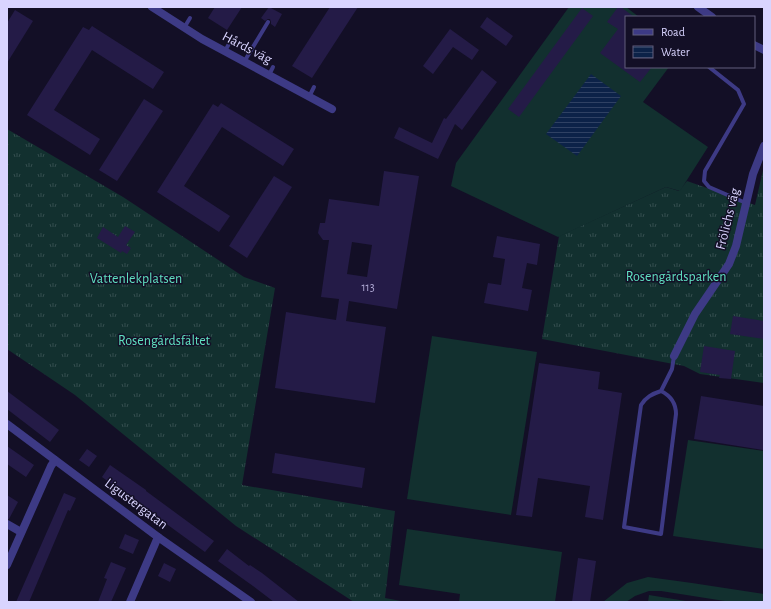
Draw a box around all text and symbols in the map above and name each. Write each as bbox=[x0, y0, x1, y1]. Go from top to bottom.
legend bbox=[625, 16, 755, 68]
text: Road bbox=[661, 26, 685, 38]
street label: Hårds väg bbox=[220, 29, 274, 67]
text: Water bbox=[661, 46, 690, 58]
street label: Frölichs väg bbox=[714, 187, 742, 251]
park label: Rosengårdsparken bbox=[626, 270, 726, 284]
park label: Vattenlekplatsen bbox=[90, 272, 182, 286]
house number: 113 bbox=[361, 281, 375, 293]
park label: Rosengårdsfältet bbox=[118, 334, 211, 348]
street label: Ligustergatan bbox=[102, 476, 170, 532]

